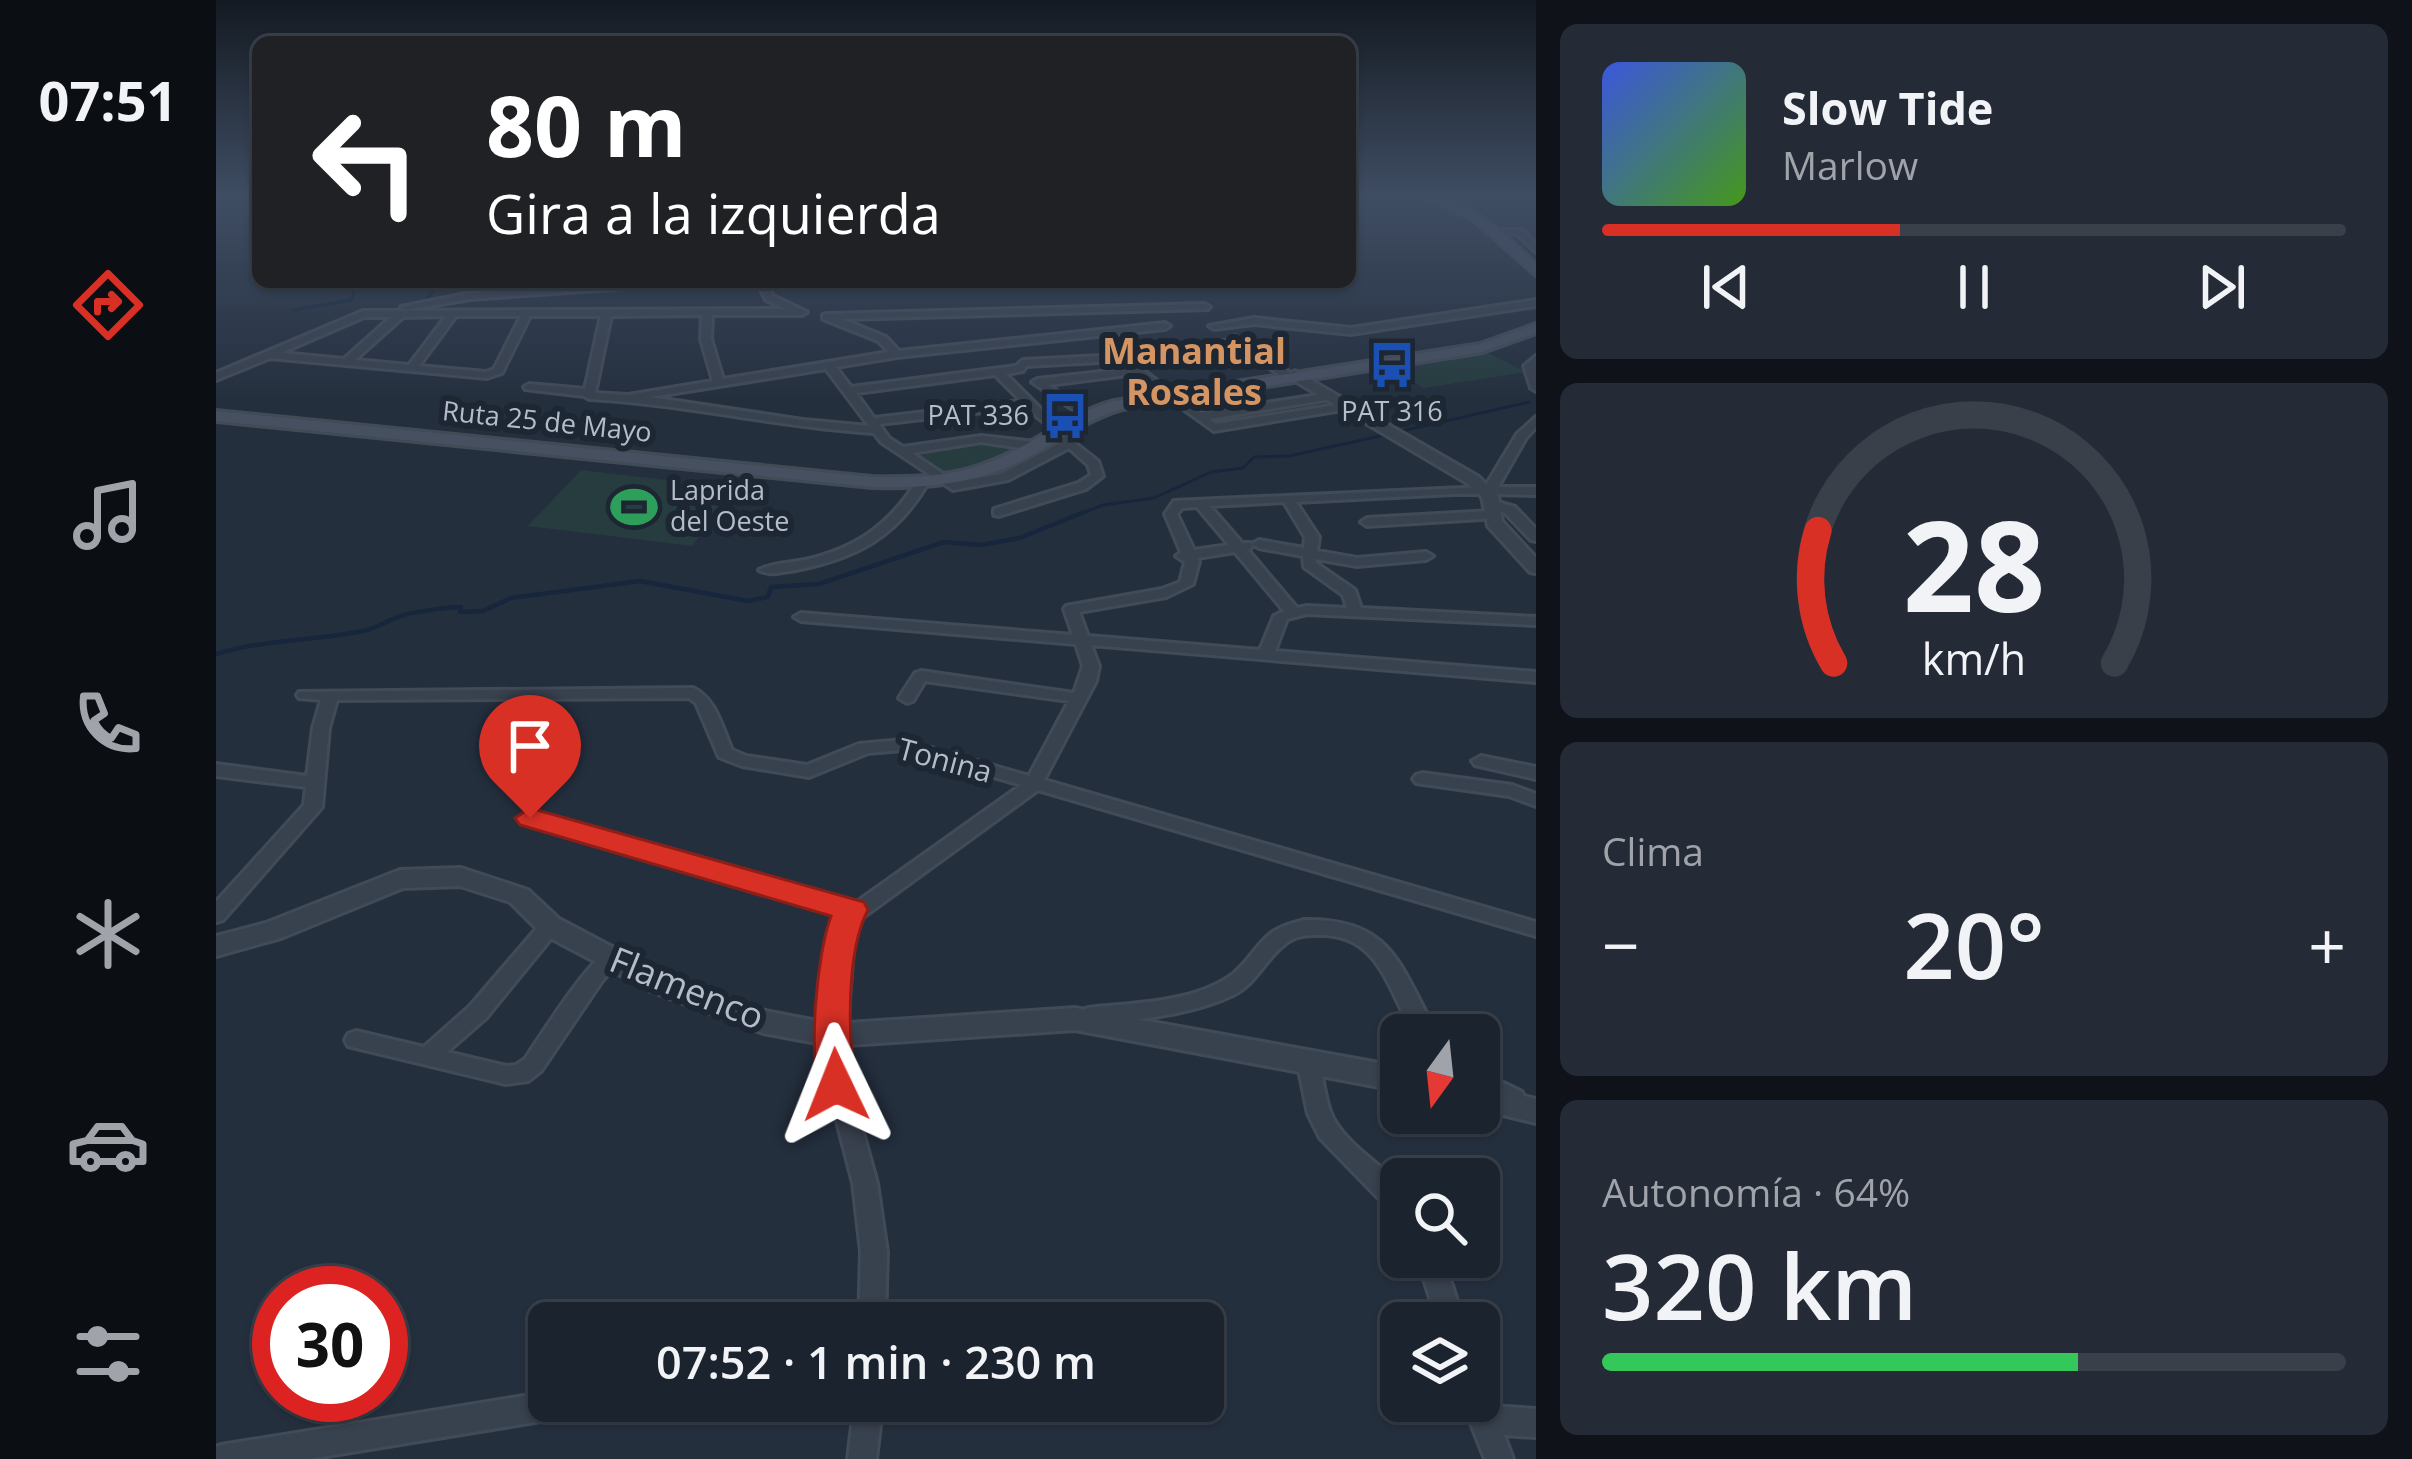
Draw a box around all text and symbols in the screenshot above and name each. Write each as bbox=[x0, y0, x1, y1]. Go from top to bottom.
text: 07:51 bbox=[39, 63, 177, 137]
text: 80 m bbox=[486, 67, 686, 182]
text: Slow Tide bbox=[1782, 77, 1993, 138]
icon: left bbox=[288, 84, 444, 240]
text: Marlow bbox=[1782, 138, 1918, 191]
text: Gira a la izquierda bbox=[486, 176, 941, 250]
icon: previous bbox=[1693, 254, 1759, 320]
icon: pause bbox=[1941, 254, 2007, 320]
icon: next bbox=[2189, 254, 2255, 320]
icon: directions bbox=[66, 263, 150, 347]
district label: Manantial Rosales bbox=[1102, 326, 1286, 416]
bus stop icon: PAT 316 bbox=[1367, 340, 1417, 390]
street label: Ruta 25 de Mayo bbox=[441, 391, 654, 450]
bus stop icon: PAT 336 bbox=[1040, 391, 1090, 441]
place label: PAT 316 bbox=[1341, 392, 1443, 429]
place label: PAT 336 bbox=[927, 396, 1029, 433]
place label: Laprida del Oeste bbox=[670, 471, 789, 539]
icon: music bbox=[66, 473, 150, 557]
text: 28 bbox=[1903, 480, 2045, 650]
sports icon: Laprida del Oeste bbox=[609, 482, 659, 532]
text: km/h bbox=[1922, 629, 2026, 688]
icon: phone bbox=[66, 682, 150, 766]
pin bbox=[479, 695, 581, 818]
icon: arrive bbox=[497, 713, 563, 779]
street label: Tonina bbox=[894, 727, 997, 792]
text: Clima bbox=[1602, 824, 1704, 877]
text: 20° bbox=[1903, 883, 2045, 1005]
icon: climate bbox=[66, 892, 150, 976]
text: − bbox=[1602, 899, 1640, 989]
text: + bbox=[2308, 899, 2346, 989]
street label: Flamenco bbox=[603, 934, 772, 1041]
north arrow bbox=[1380, 1014, 1500, 1134]
map controls bbox=[1380, 1014, 1500, 1422]
position arrow bbox=[773, 1022, 899, 1148]
icon: car bbox=[66, 1102, 150, 1186]
button: search bbox=[1380, 1158, 1500, 1278]
text: Autonomía · 64% bbox=[1602, 1165, 1910, 1218]
text: 320 km bbox=[1602, 1224, 1917, 1346]
speed limit sign: 30 bbox=[252, 1266, 408, 1422]
button: layers bbox=[1380, 1302, 1500, 1422]
icon: filters bbox=[66, 1312, 150, 1396]
text: 07:52 · 1 min · 230 m bbox=[656, 1331, 1096, 1392]

